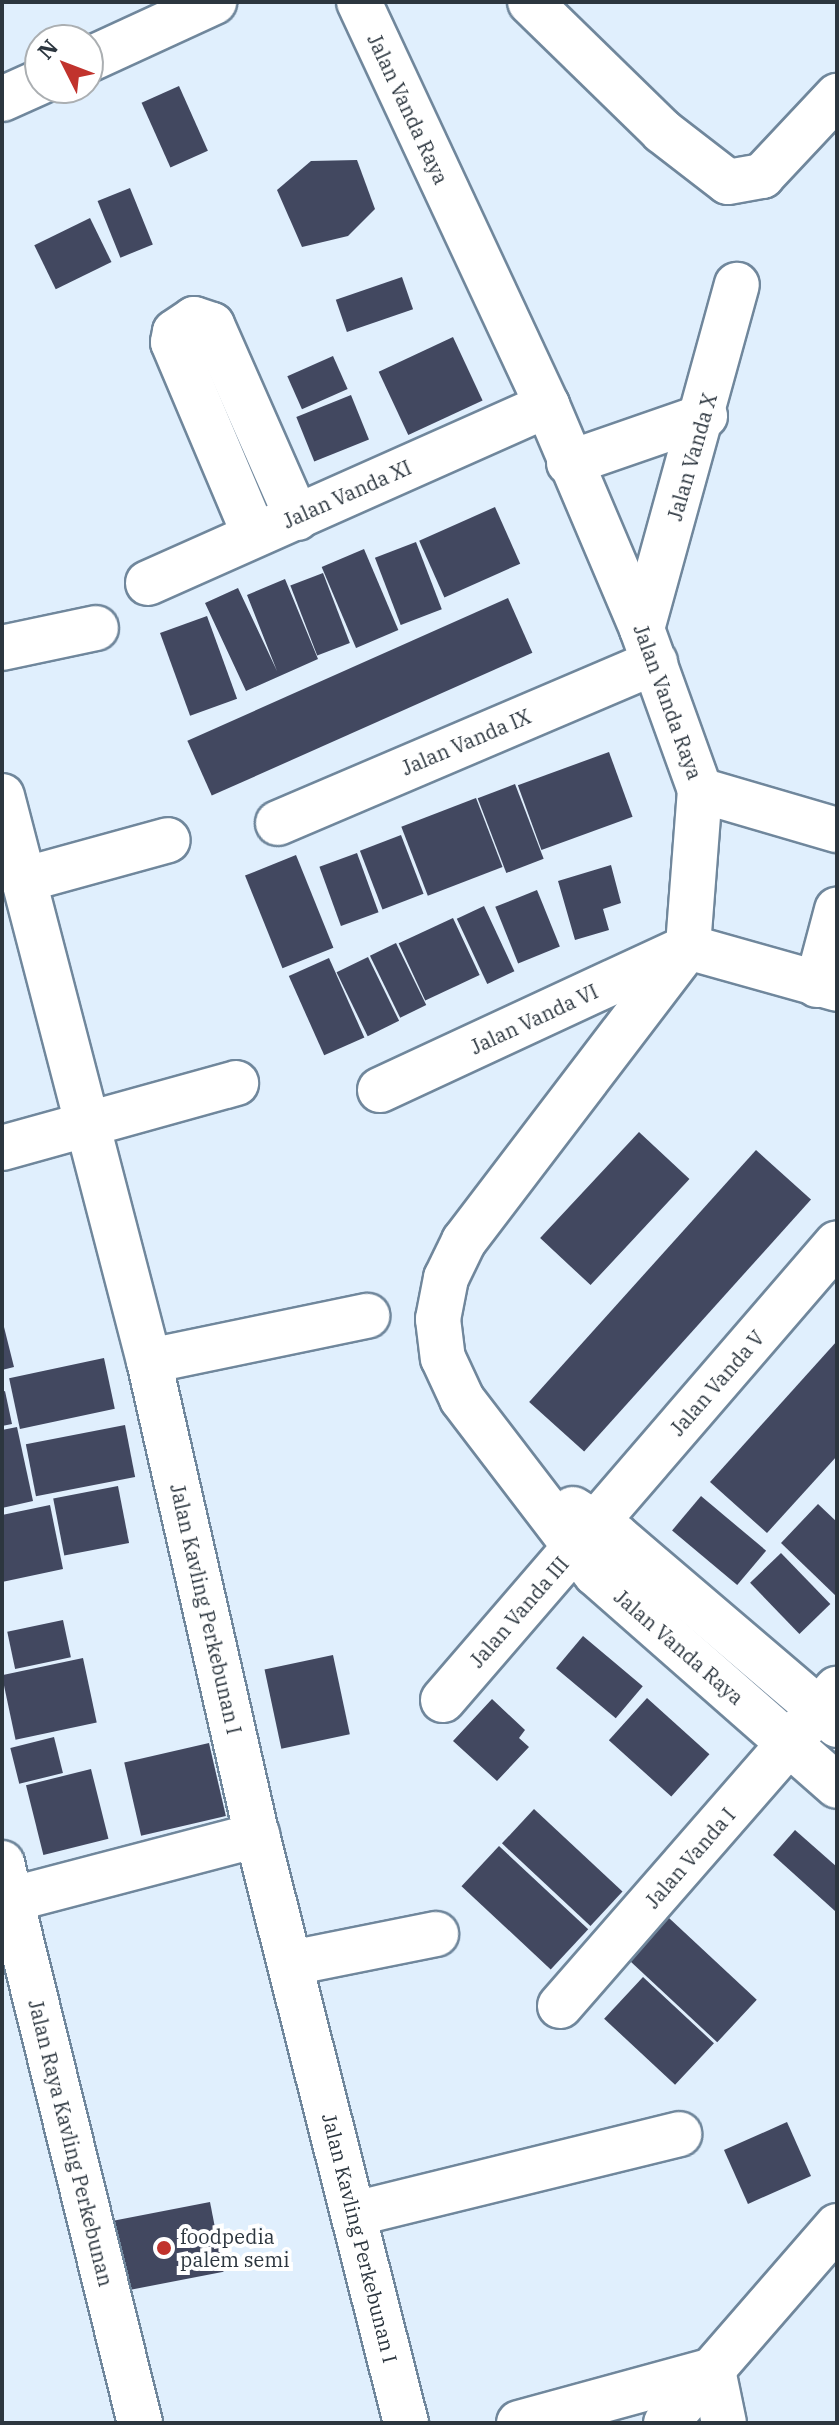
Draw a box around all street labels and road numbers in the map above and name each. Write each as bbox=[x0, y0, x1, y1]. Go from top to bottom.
street label: Jalan Vanda Raya bbox=[363, 30, 453, 188]
street label: Jalan Vanda X bbox=[662, 391, 722, 523]
street label: Jalan Vanda XI bbox=[279, 455, 415, 533]
street label: Jalan Vanda Raya bbox=[629, 621, 707, 783]
street label: Jalan Vanda IX bbox=[398, 704, 534, 780]
street label: Jalan Vanda VI bbox=[466, 979, 602, 1059]
street label: Jalan Vanda V bbox=[665, 1326, 769, 1440]
street label: Jalan Kavling Perkebunan I bbox=[165, 1481, 247, 1737]
street label: Jalan Vanda III bbox=[465, 1552, 573, 1672]
street label: Jalan Vanda Raya bbox=[610, 1584, 748, 1710]
street label: Jalan Vanda I bbox=[640, 1803, 740, 1913]
street label: Jalan Raya Kavling Perkebunan bbox=[24, 1997, 118, 2289]
street label: Jalan Kavling Perkebunan I bbox=[317, 2111, 403, 2365]

